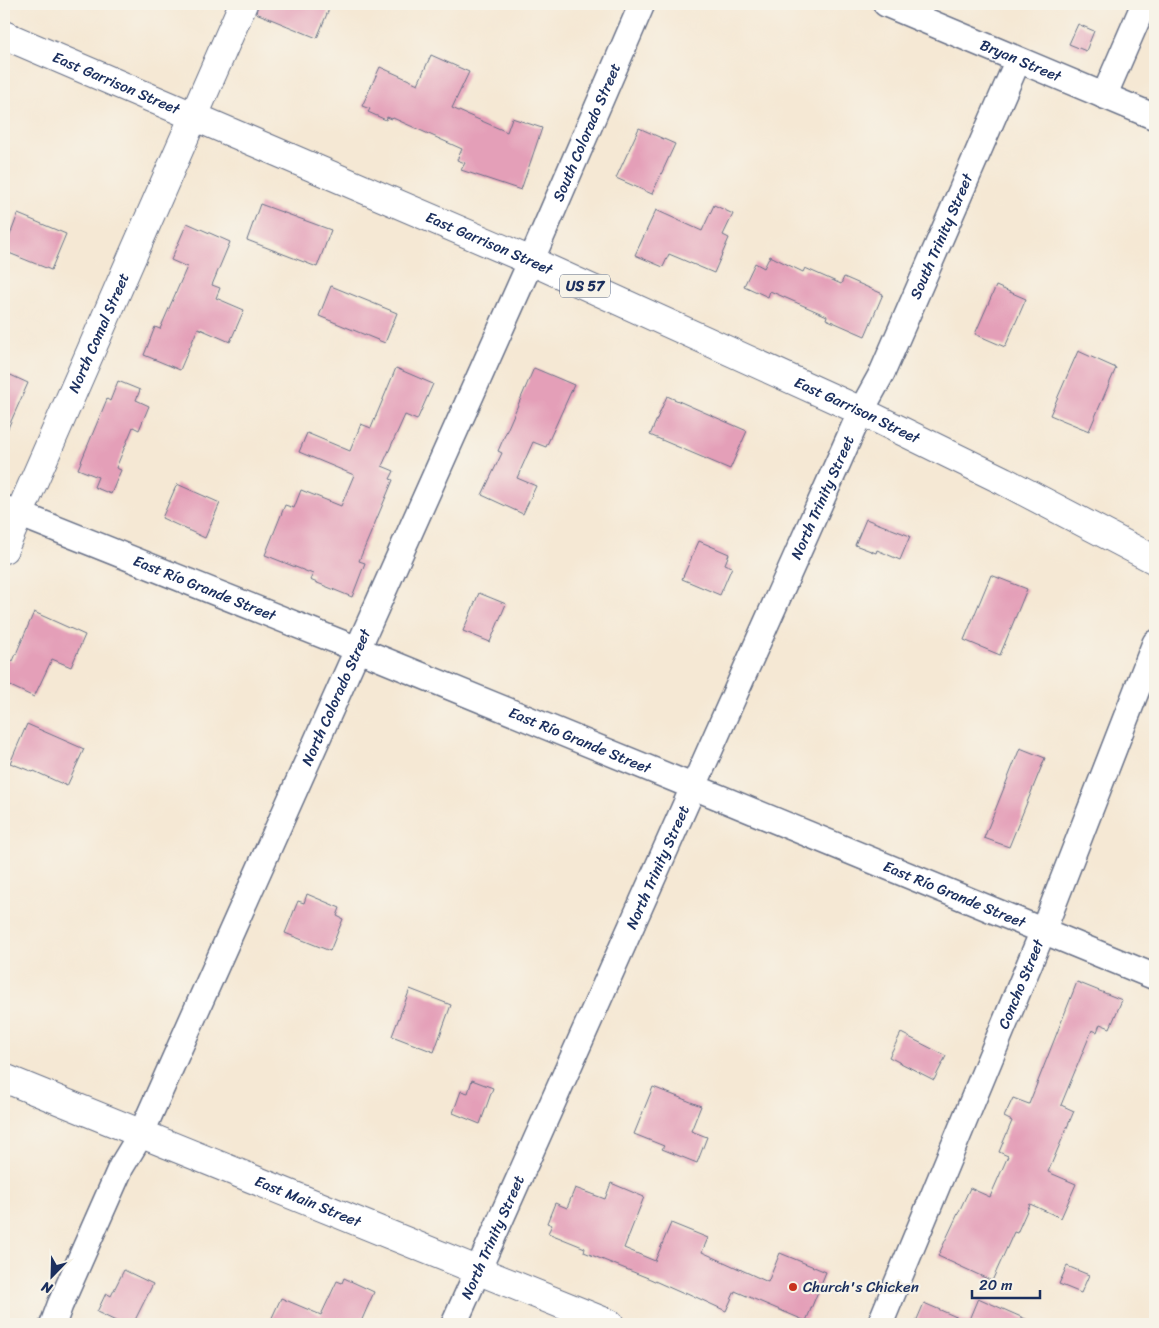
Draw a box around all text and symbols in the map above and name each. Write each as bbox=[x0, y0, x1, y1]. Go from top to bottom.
street label: Bryan Street bbox=[976, 32, 1066, 90]
street label: East Garrison Street bbox=[48, 44, 185, 122]
street label: South Colorado Street bbox=[545, 59, 628, 206]
street label: South Trinity Street bbox=[903, 168, 981, 303]
street label: East Garrison Street bbox=[421, 204, 558, 283]
street label: North Comal Street bbox=[61, 268, 137, 397]
road number: US 57 bbox=[560, 274, 610, 298]
street label: East Garrison Street bbox=[790, 369, 925, 451]
street label: North Trinity Street bbox=[783, 431, 862, 564]
street label: East Río Grande Street bbox=[129, 548, 281, 629]
street label: North Colorado Street bbox=[294, 624, 378, 770]
street label: East Río Grande Street bbox=[505, 699, 656, 781]
street label: North Trinity Street bbox=[619, 801, 697, 934]
street label: East Río Grande Street bbox=[879, 853, 1030, 936]
street label: Concho Street bbox=[991, 934, 1052, 1033]
street label: East Main Street bbox=[251, 1168, 366, 1235]
street label: North Trinity Street bbox=[454, 1171, 532, 1304]
north arrow bbox=[28, 1250, 78, 1300]
scale bar bbox=[972, 1268, 1039, 1300]
text: 20 m bbox=[979, 1272, 1013, 1298]
text: N bbox=[37, 1274, 57, 1301]
place label: Church's Chicken bbox=[803, 1274, 919, 1300]
marker: Church's Chicken bbox=[787, 1281, 799, 1293]

